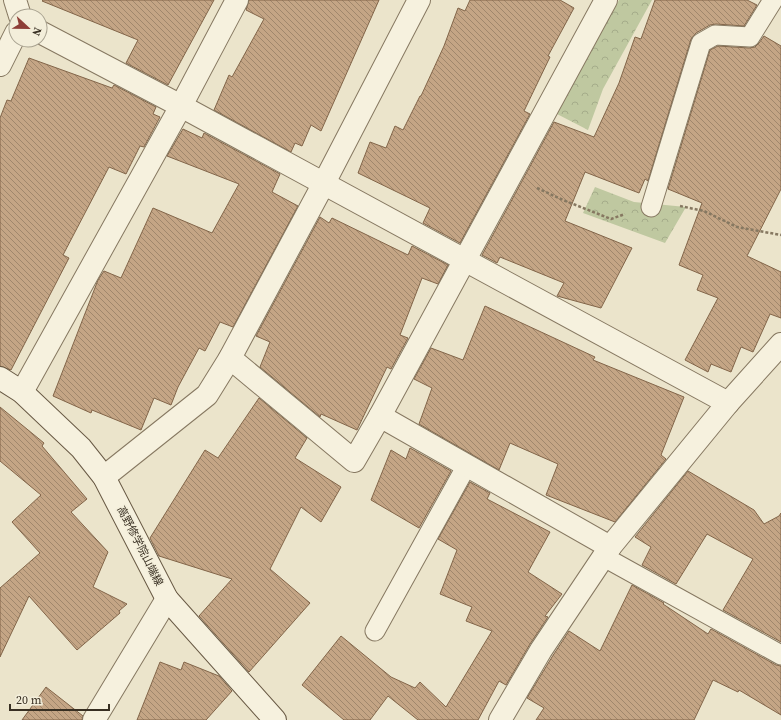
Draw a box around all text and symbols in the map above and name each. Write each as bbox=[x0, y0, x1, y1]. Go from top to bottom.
north arrow bbox=[8, 8, 48, 48]
text: N bbox=[28, 25, 45, 38]
street label: 高野修学院山端線 bbox=[113, 503, 167, 589]
scale bar bbox=[10, 686, 109, 712]
text: 20 m bbox=[16, 692, 42, 708]

